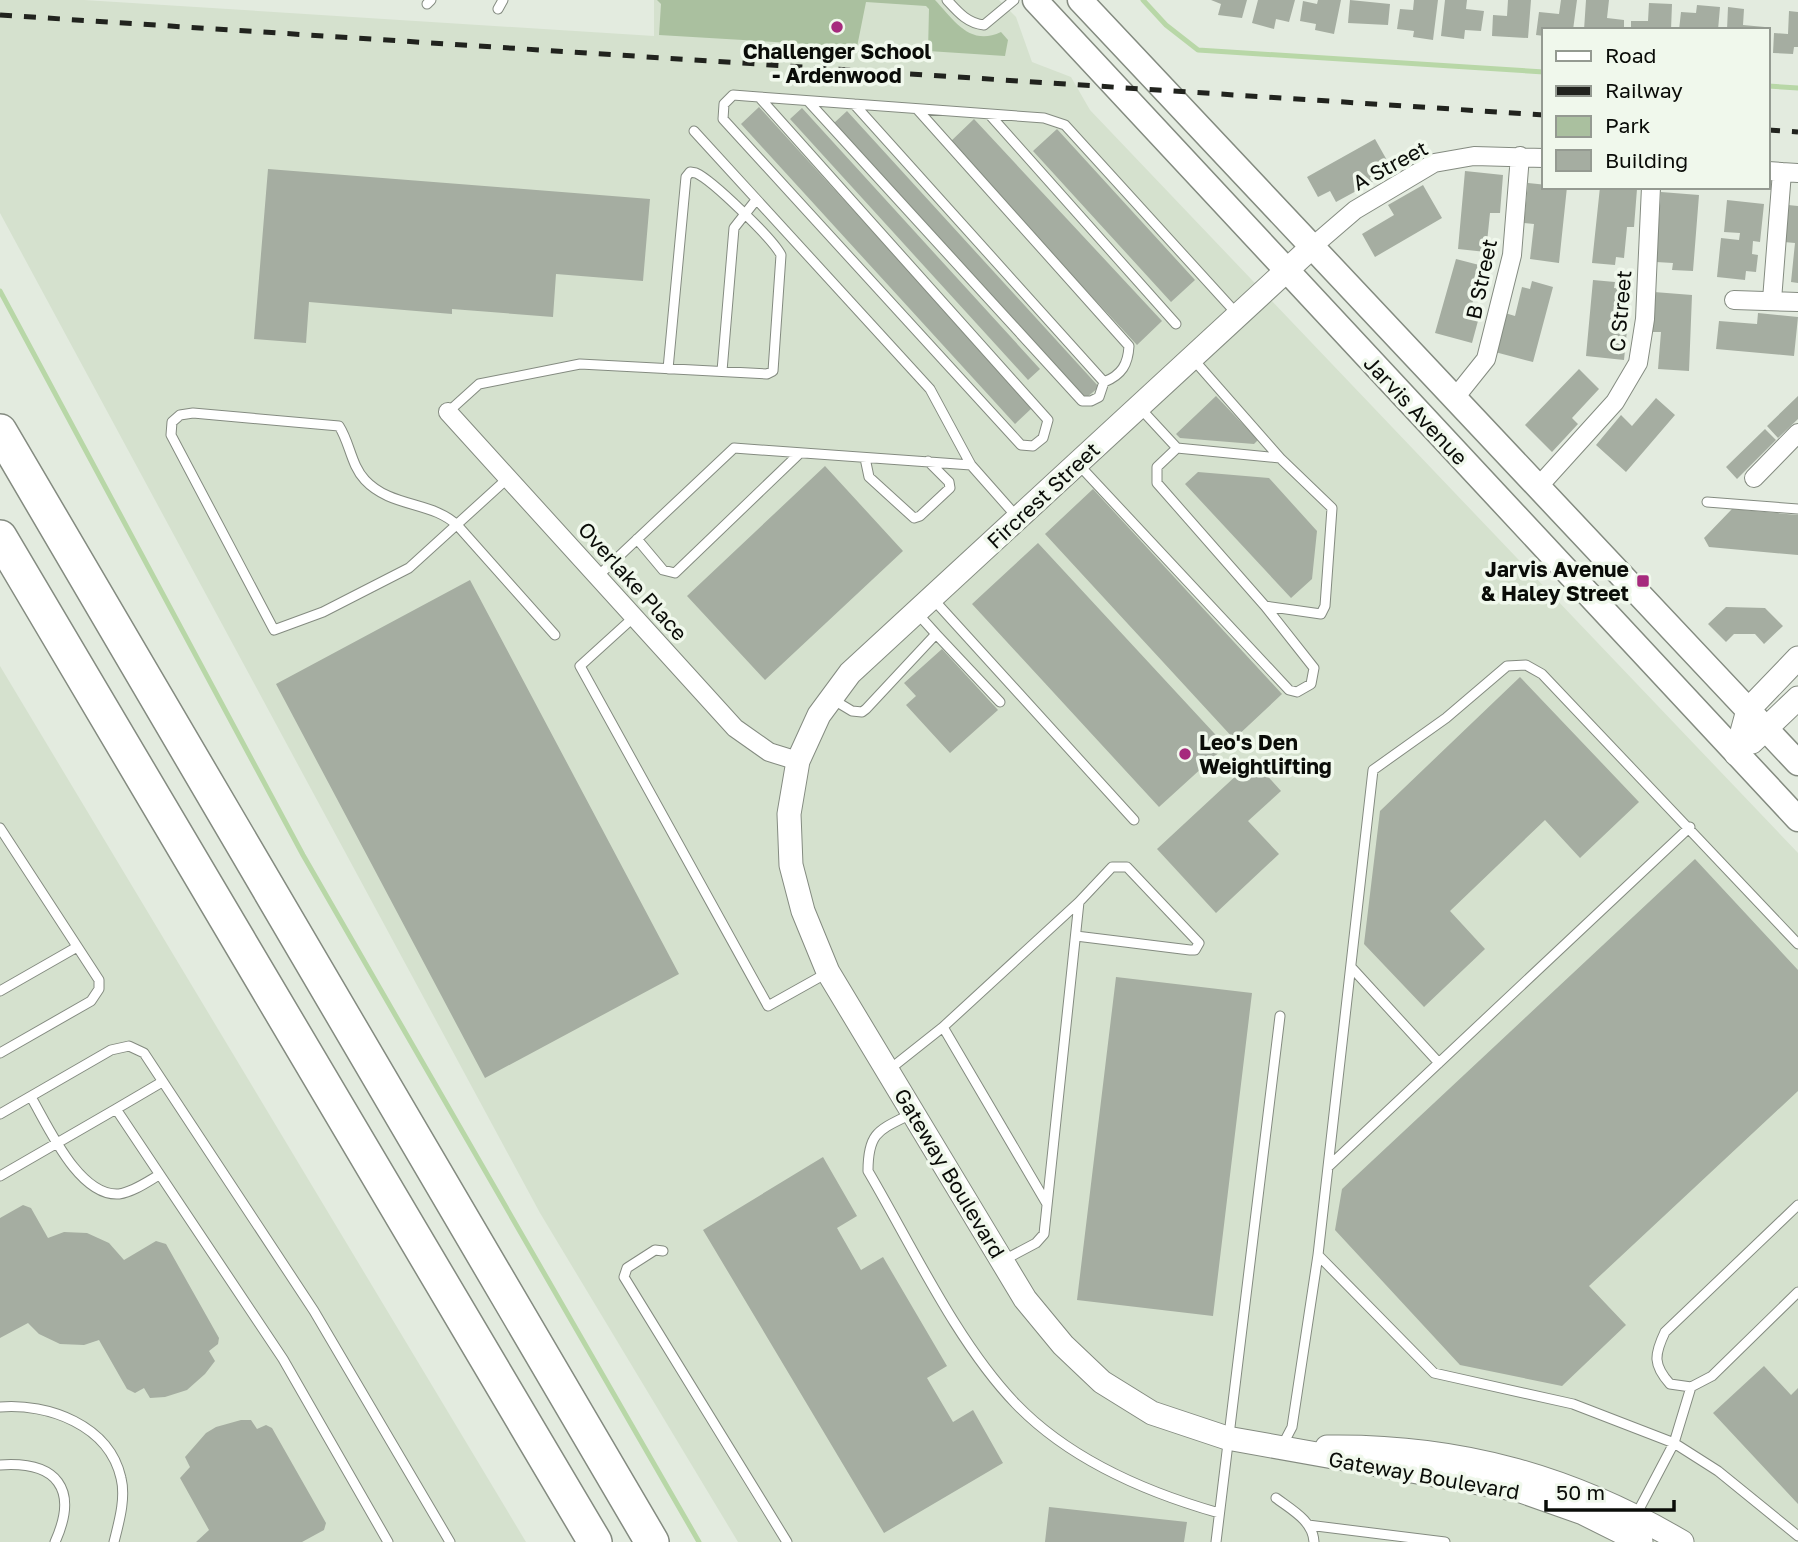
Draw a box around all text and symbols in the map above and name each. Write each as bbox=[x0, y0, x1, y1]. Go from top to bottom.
marker: Challenger School - Ardenwood bbox=[829, 19, 845, 35]
legend bbox=[1542, 28, 1770, 189]
place label: Challenger School - Ardenwood bbox=[743, 38, 931, 88]
text: Road bbox=[1605, 42, 1656, 68]
text: Railway bbox=[1605, 77, 1683, 103]
text: Park bbox=[1605, 112, 1651, 138]
street label: A Street bbox=[1348, 134, 1432, 196]
text: Building bbox=[1605, 147, 1688, 173]
street label: B Street bbox=[1460, 236, 1502, 322]
street label: C Street bbox=[1603, 269, 1637, 353]
street label: Jarvis Avenue bbox=[1359, 350, 1473, 470]
street label: Fircrest Street bbox=[981, 436, 1105, 554]
street label: Overlake Place bbox=[573, 516, 693, 646]
place label: Jarvis Avenue & Haley Street bbox=[1481, 556, 1629, 606]
marker: Jarvis Avenue & Haley Street bbox=[1635, 573, 1651, 589]
place label: Leo's Den Weightlifting bbox=[1199, 729, 1332, 779]
marker: Leo's Den Weightlifting bbox=[1177, 746, 1193, 762]
street label: Gateway Boulevard bbox=[889, 1083, 1011, 1263]
street label: Gateway Boulevard bbox=[1327, 1445, 1521, 1505]
scale bar bbox=[1546, 1468, 1674, 1512]
text: 50 m bbox=[1556, 1479, 1605, 1505]

